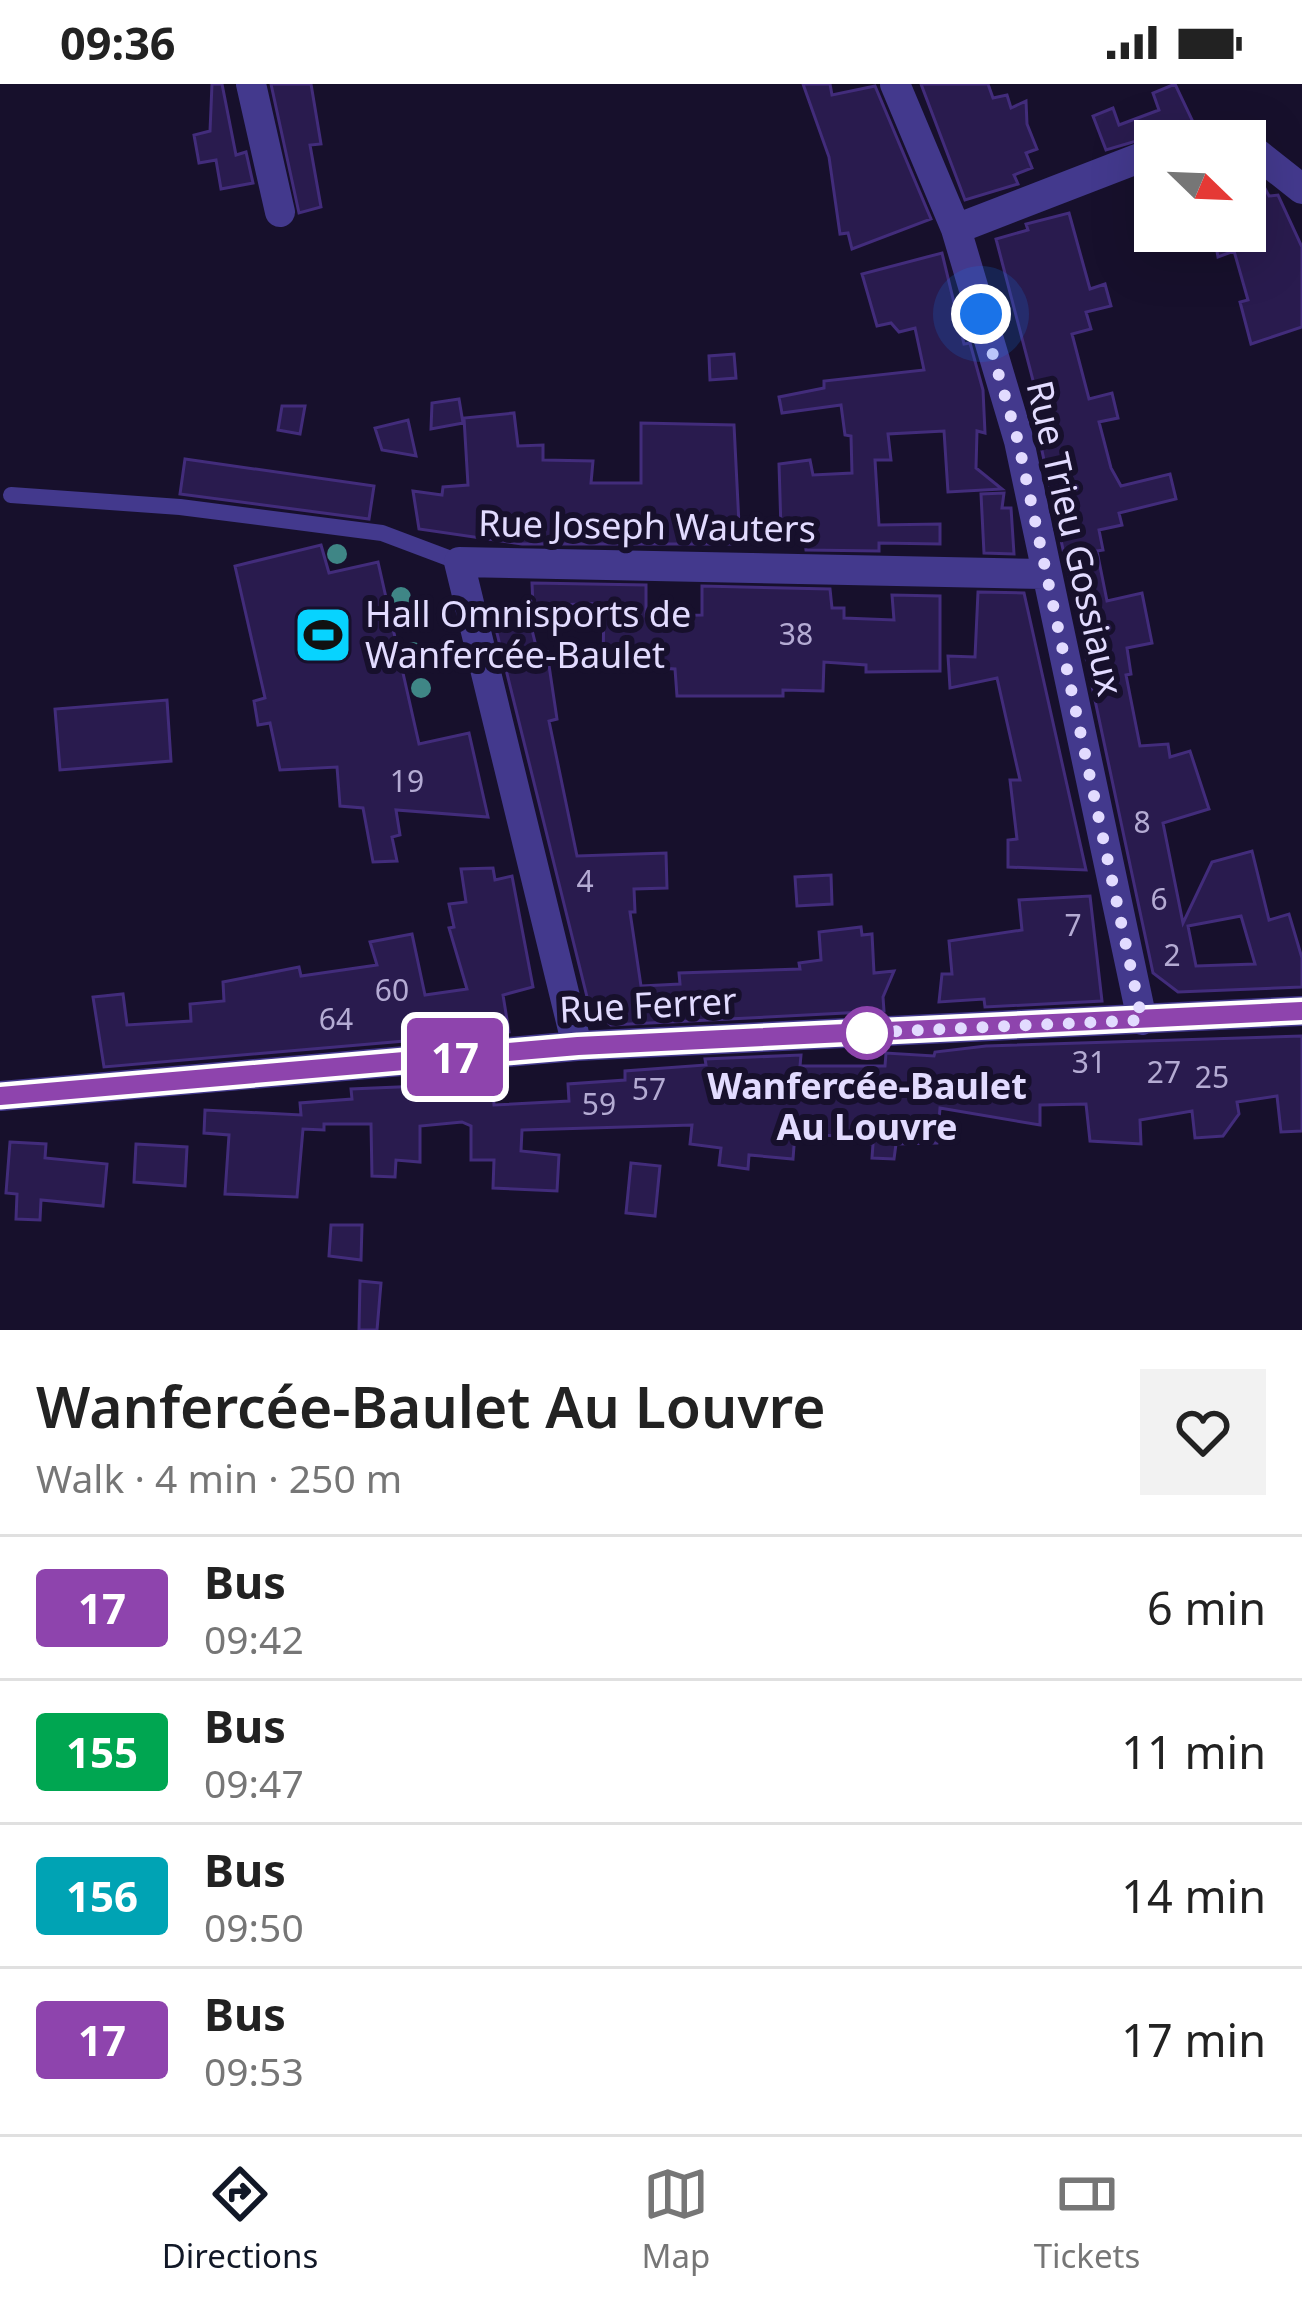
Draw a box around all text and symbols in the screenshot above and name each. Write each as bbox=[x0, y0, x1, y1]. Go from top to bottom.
text: 09:36 bbox=[60, 12, 176, 73]
north arrow bbox=[1134, 120, 1266, 252]
map controls bbox=[1134, 120, 1266, 252]
your location bbox=[951, 284, 1011, 344]
street label: Rue Trieu Gossiaux bbox=[1015, 376, 1136, 700]
street label: Rue Joseph Wauters bbox=[478, 498, 816, 553]
place label: Hall Omnisports de Wanfercée-Baulet bbox=[365, 589, 691, 679]
sports icon: Hall Omnisports de Wanfercée-Baulet bbox=[292, 604, 354, 666]
house number: 38 bbox=[779, 613, 813, 654]
house number: 19 bbox=[390, 760, 424, 801]
house number: 8 bbox=[1133, 801, 1151, 842]
house number: 4 bbox=[576, 860, 594, 901]
house number: 6 bbox=[1150, 878, 1168, 919]
house number: 7 bbox=[1064, 904, 1082, 945]
house number: 2 bbox=[1163, 934, 1181, 975]
house number: 60 bbox=[375, 969, 409, 1010]
street label: Rue Ferrer bbox=[558, 975, 738, 1034]
house number: 64 bbox=[319, 998, 353, 1039]
marker: Wanfercée-Baulet Au Louvre bbox=[842, 1008, 892, 1058]
line badge: 17 bbox=[401, 1018, 509, 1096]
text: 17 bbox=[431, 1028, 479, 1085]
house number: 31 bbox=[1072, 1041, 1106, 1082]
house number: 27 bbox=[1147, 1051, 1181, 1092]
house number: 25 bbox=[1195, 1056, 1229, 1097]
place label: Wanfercée-Baulet Au Louvre bbox=[707, 1061, 1027, 1151]
house number: 57 bbox=[632, 1068, 666, 1109]
house number: 59 bbox=[582, 1083, 616, 1124]
text: Wanfercée-Baulet Au Louvre bbox=[36, 1367, 826, 1445]
button: heart bbox=[1140, 1369, 1266, 1495]
text: Walk · 4 min · 250 m bbox=[36, 1451, 402, 1504]
text: Bus bbox=[204, 1551, 286, 1612]
text: 6 min bbox=[1147, 1577, 1266, 1638]
text: 17 bbox=[78, 1579, 126, 1636]
text: 09:42 bbox=[204, 1612, 304, 1665]
text: Bus bbox=[204, 1695, 286, 1756]
text: 11 min bbox=[1121, 1721, 1266, 1782]
text: 155 bbox=[66, 1723, 138, 1780]
text: 09:47 bbox=[204, 1756, 304, 1809]
text: Bus bbox=[204, 1839, 286, 1900]
text: 14 min bbox=[1121, 1865, 1266, 1926]
text: 156 bbox=[66, 1867, 138, 1924]
text: 09:50 bbox=[204, 1900, 304, 1953]
text: Bus bbox=[204, 1983, 286, 2044]
text: 17 min bbox=[1121, 2009, 1266, 2070]
text: 17 bbox=[78, 2011, 126, 2068]
text: 09:53 bbox=[204, 2044, 304, 2097]
tab: Directions bbox=[162, 2161, 318, 2278]
tab: Map bbox=[642, 2161, 710, 2278]
tab: Tickets bbox=[1034, 2161, 1140, 2278]

